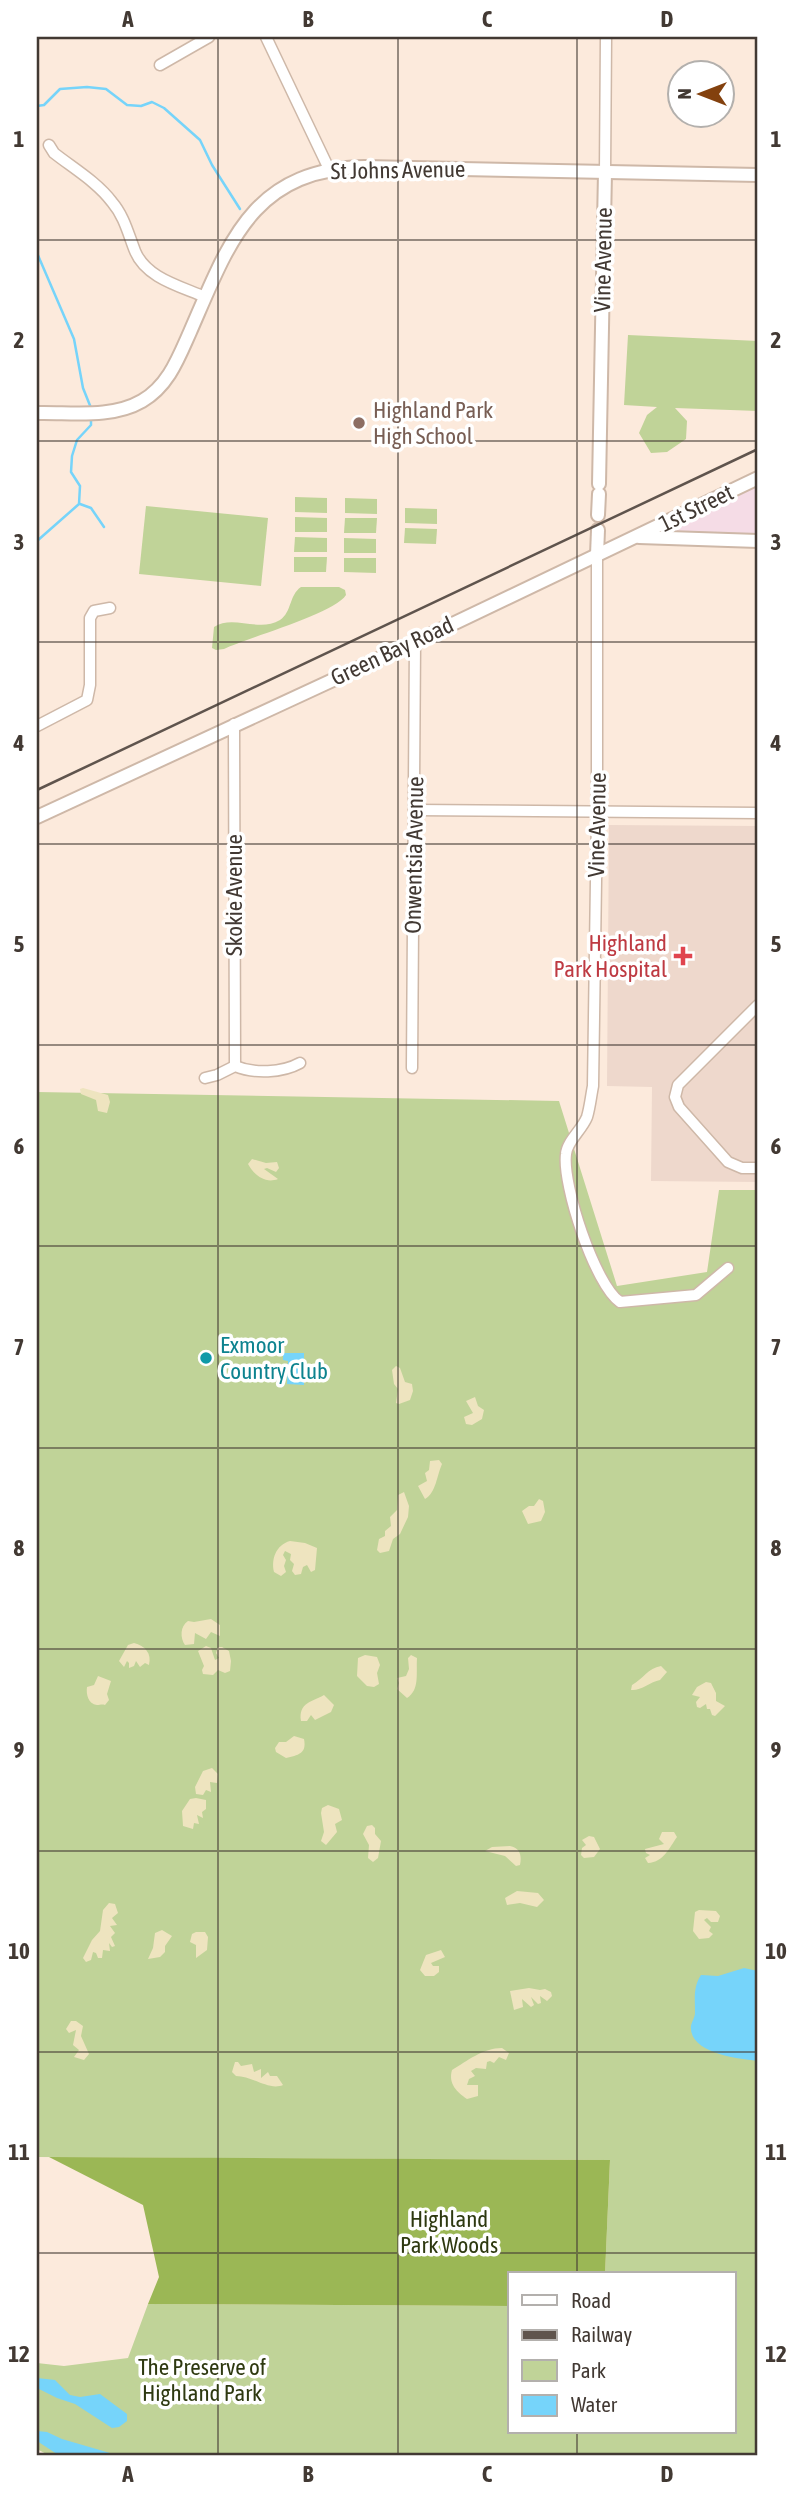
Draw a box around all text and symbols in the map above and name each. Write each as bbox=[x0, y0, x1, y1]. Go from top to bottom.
text: A bbox=[121, 6, 134, 32]
text: B bbox=[303, 6, 314, 32]
text: C bbox=[482, 6, 493, 32]
text: D bbox=[661, 6, 674, 32]
north arrow bbox=[666, 60, 736, 130]
text: N bbox=[673, 88, 695, 100]
text: 1 bbox=[14, 126, 25, 152]
text: 1 bbox=[771, 126, 782, 152]
street label: St Johns Avenue bbox=[330, 156, 466, 184]
street label: Vine Avenue bbox=[589, 207, 617, 313]
text: 2 bbox=[14, 327, 24, 353]
text: 2 bbox=[771, 327, 781, 353]
place label: Highland Park High School bbox=[373, 397, 493, 449]
marker: Highland Park High School bbox=[351, 415, 367, 431]
street label: 1st Street bbox=[655, 479, 737, 537]
text: 3 bbox=[14, 529, 24, 555]
text: 3 bbox=[771, 529, 781, 555]
street label: Green Bay Road bbox=[327, 611, 457, 691]
text: 4 bbox=[13, 730, 25, 756]
text: 4 bbox=[770, 730, 782, 756]
street label: Vine Avenue bbox=[583, 772, 611, 878]
street label: Onwentsia Avenue bbox=[400, 776, 428, 934]
street label: Skokie Avenue bbox=[221, 834, 247, 956]
place label: Highland Park Hospital bbox=[554, 930, 667, 982]
text: 5 bbox=[14, 931, 25, 957]
text: 5 bbox=[771, 931, 782, 957]
marker: Highland Park Hospital bbox=[673, 946, 693, 966]
text: 6 bbox=[14, 1133, 25, 1159]
text: 6 bbox=[771, 1133, 782, 1159]
place label: Exmoor Country Club bbox=[220, 1332, 328, 1384]
text: 7 bbox=[14, 1334, 24, 1360]
text: 7 bbox=[771, 1334, 781, 1360]
marker: Exmoor Country Club bbox=[198, 1350, 214, 1366]
text: 8 bbox=[14, 1535, 25, 1561]
text: 8 bbox=[771, 1535, 782, 1561]
text: 9 bbox=[14, 1737, 25, 1763]
text: 9 bbox=[771, 1737, 782, 1763]
text: 10 bbox=[8, 1938, 30, 1964]
text: 10 bbox=[765, 1938, 787, 1964]
text: 11 bbox=[8, 2139, 30, 2165]
text: 11 bbox=[765, 2139, 787, 2165]
park label: Highland Park Woods bbox=[400, 2206, 498, 2258]
legend bbox=[508, 2272, 736, 2434]
text: Road bbox=[571, 2288, 611, 2312]
text: Railway bbox=[571, 2322, 633, 2346]
text: 12 bbox=[8, 2341, 30, 2367]
text: 12 bbox=[765, 2341, 787, 2367]
park label: The Preserve of Highland Park bbox=[138, 2354, 266, 2406]
text: Park bbox=[571, 2358, 606, 2382]
text: Water bbox=[571, 2392, 618, 2416]
text: A bbox=[121, 2461, 134, 2487]
text: B bbox=[303, 2461, 314, 2487]
text: C bbox=[482, 2461, 493, 2487]
text: D bbox=[661, 2461, 674, 2487]

